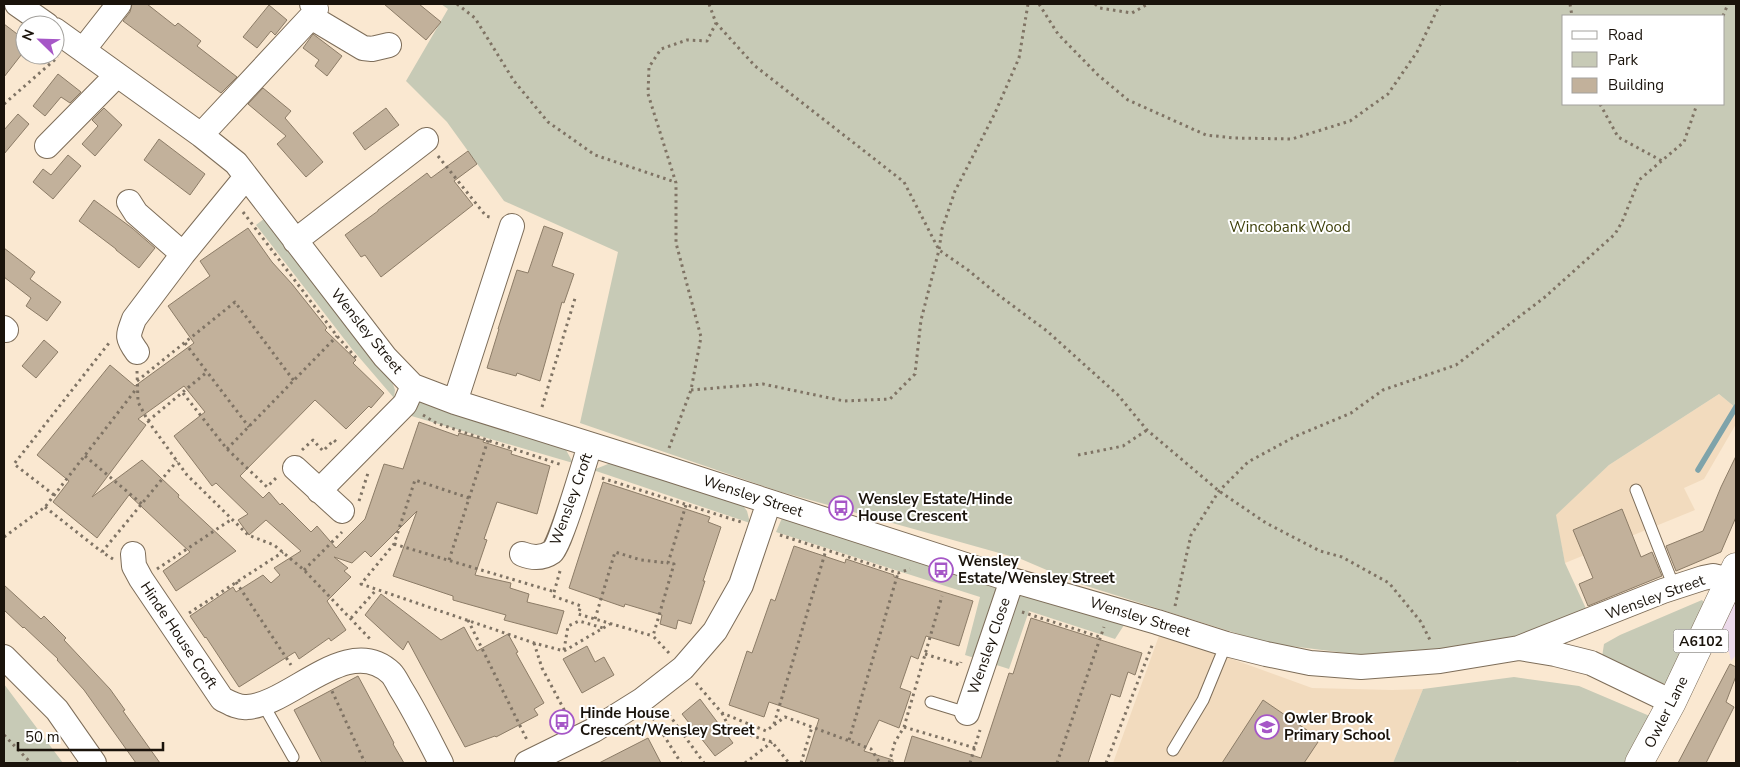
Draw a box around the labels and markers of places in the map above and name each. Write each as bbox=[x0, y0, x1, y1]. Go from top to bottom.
place label: Wensley Estate/Hinde House Crescent bbox=[858, 489, 1013, 526]
bus stop icon: Wensley Estate/Hinde House Crescent bbox=[828, 495, 854, 521]
place label: Wensley Estate/Wensley Street bbox=[958, 551, 1115, 588]
bus stop icon: Wensley Estate/Wensley Street bbox=[928, 557, 954, 583]
place label: Hinde House Crescent/Wensley Street bbox=[580, 703, 755, 740]
place label: Owler Brook Primary School bbox=[1284, 708, 1391, 745]
bus stop icon: Hinde House Crescent/Wensley Street bbox=[549, 709, 575, 735]
school or university icon: Owler Brook Primary School bbox=[1254, 714, 1280, 740]

